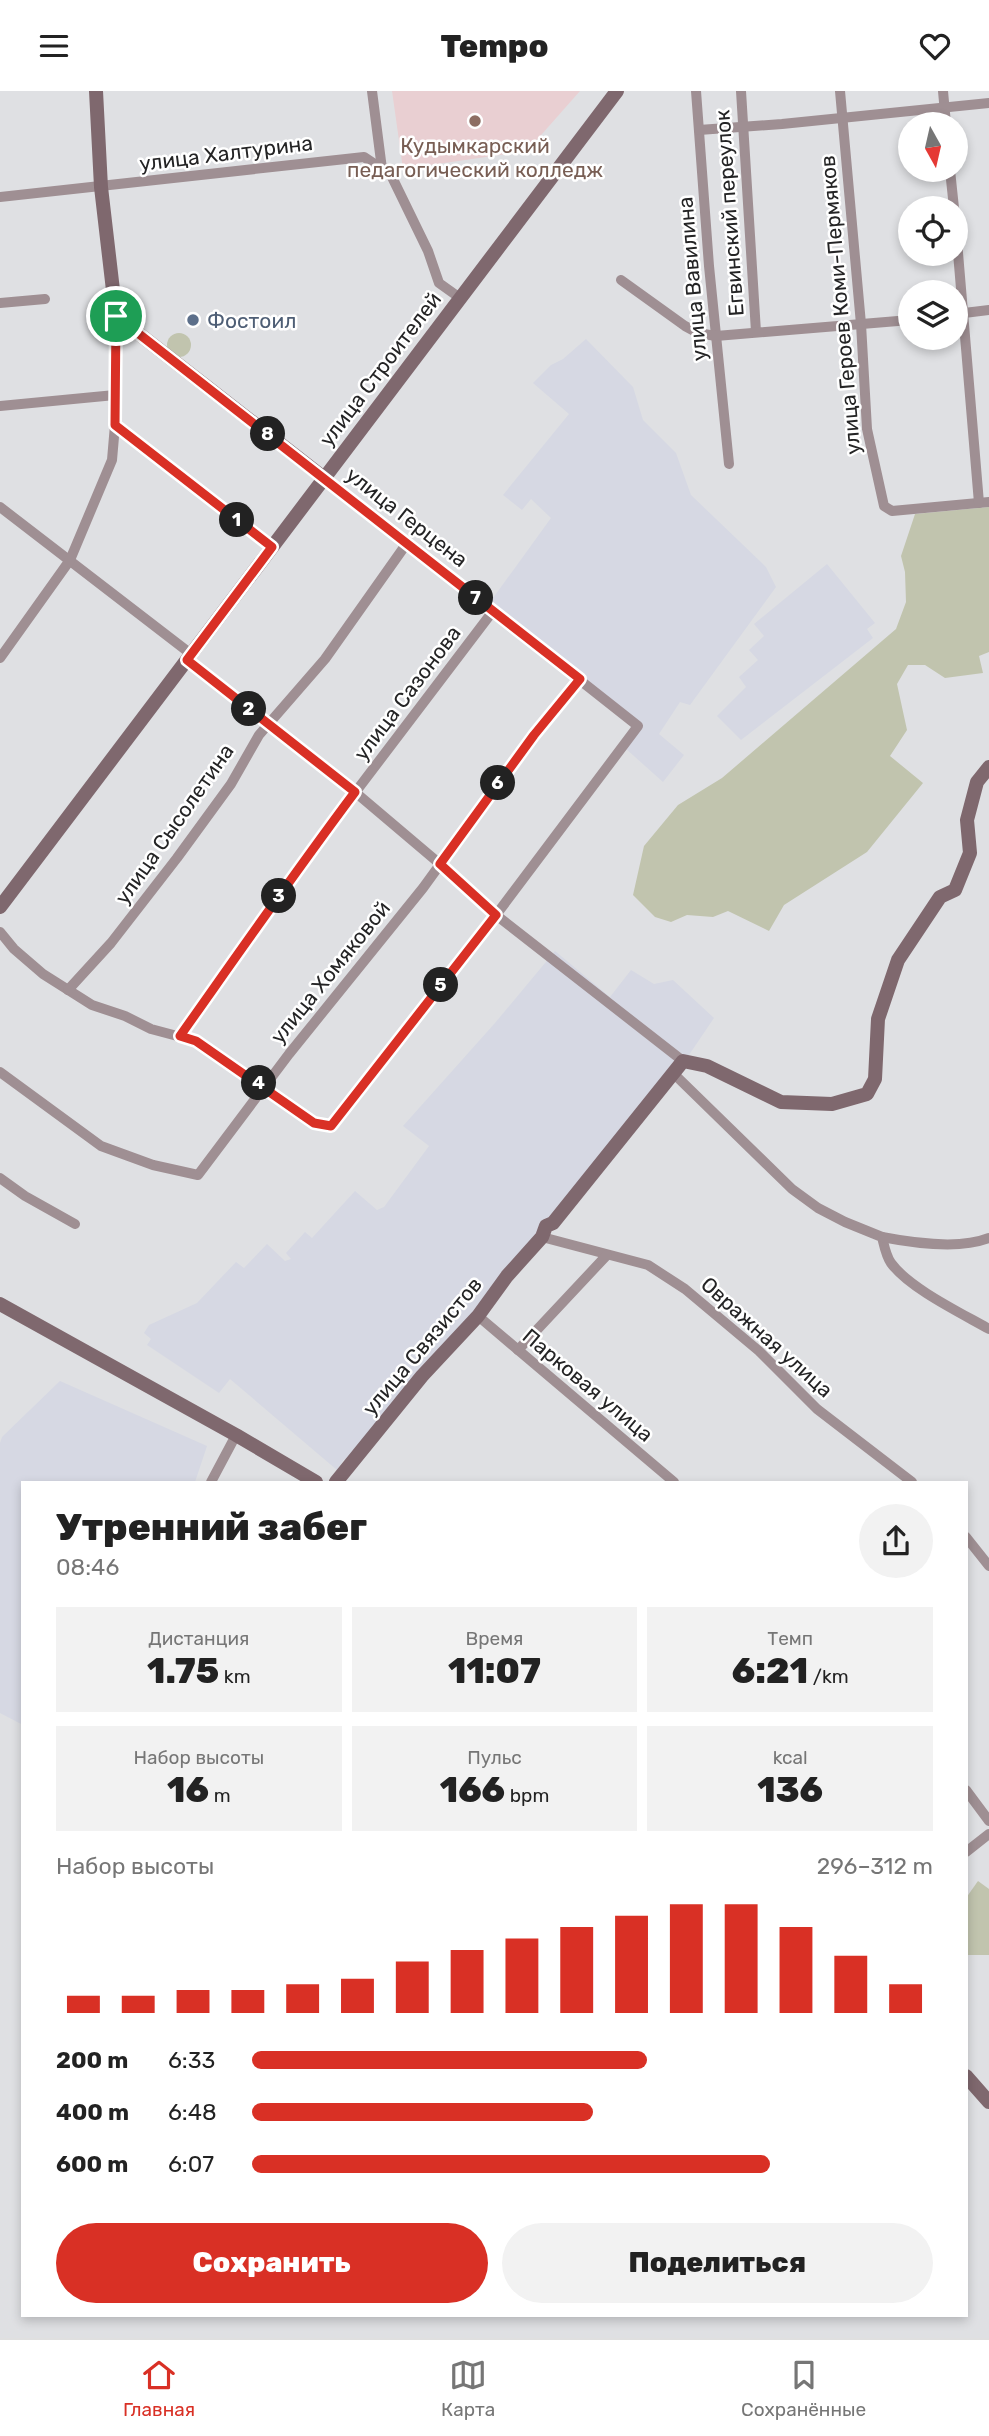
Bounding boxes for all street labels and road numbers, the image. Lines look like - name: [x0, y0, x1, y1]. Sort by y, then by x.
- street label: Егвинский переулок: [709, 109, 749, 317]
- street label: улица Халтурина: [138, 130, 314, 176]
- street label: улица Героев Коми-Пермяков: [814, 154, 866, 456]
- street label: улица Вавилина: [672, 196, 712, 362]
- street label: улица Строителей: [314, 287, 446, 451]
- street label: улица Герцена: [341, 462, 473, 572]
- street label: улица Сазонова: [348, 621, 466, 765]
- street label: улица Сысолетина: [109, 739, 239, 909]
- street label: улица Хомяковой: [265, 896, 395, 1048]
- street label: Овражная улица: [696, 1271, 838, 1403]
- street label: улица Связистов: [357, 1272, 487, 1420]
- street label: Парковая улица: [518, 1323, 658, 1447]

